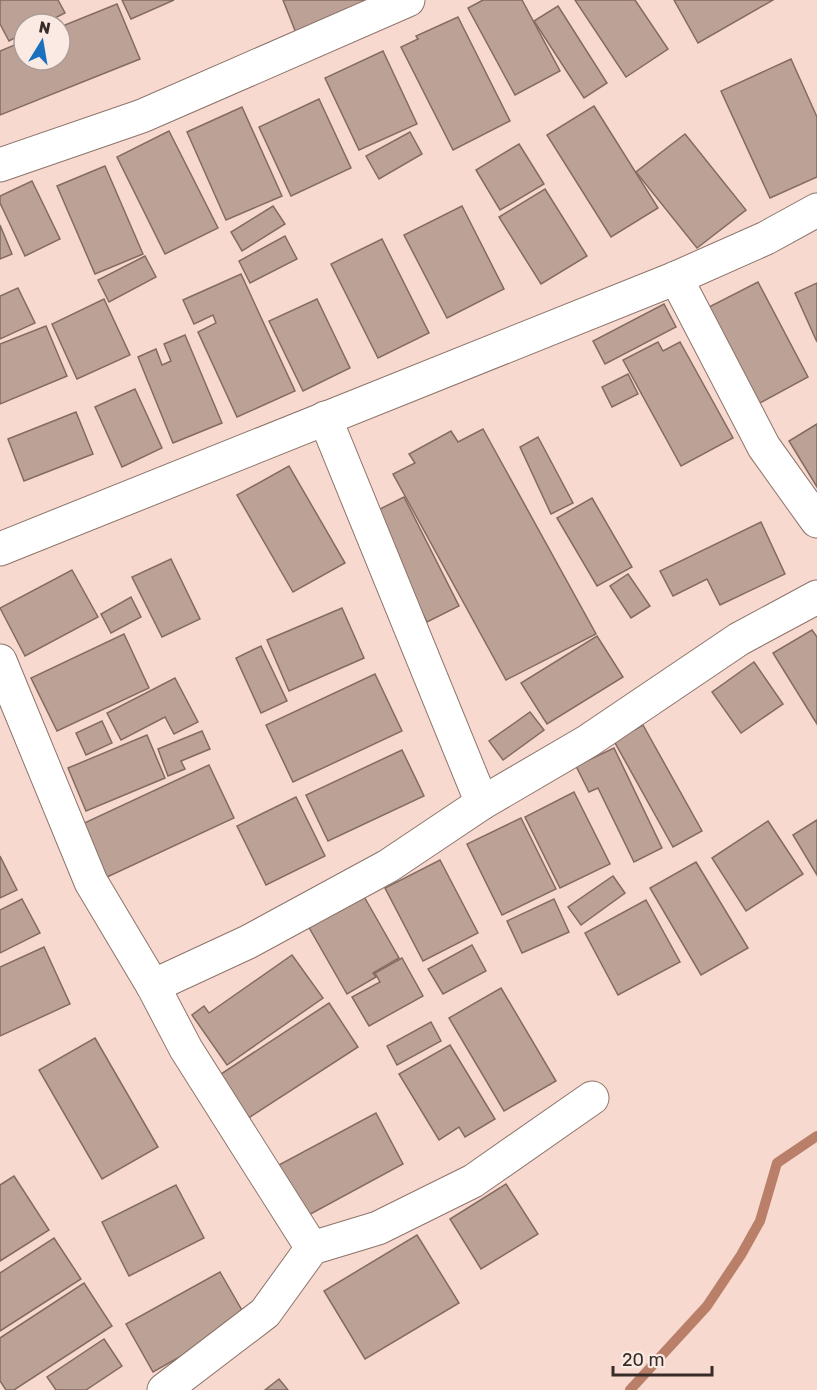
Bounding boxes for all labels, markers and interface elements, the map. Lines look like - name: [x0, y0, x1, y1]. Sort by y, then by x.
- north arrow: [12, 12, 72, 72]
- text: N: [37, 17, 52, 38]
- scale bar: [613, 1339, 712, 1377]
- text: 20 m: [622, 1349, 664, 1371]

